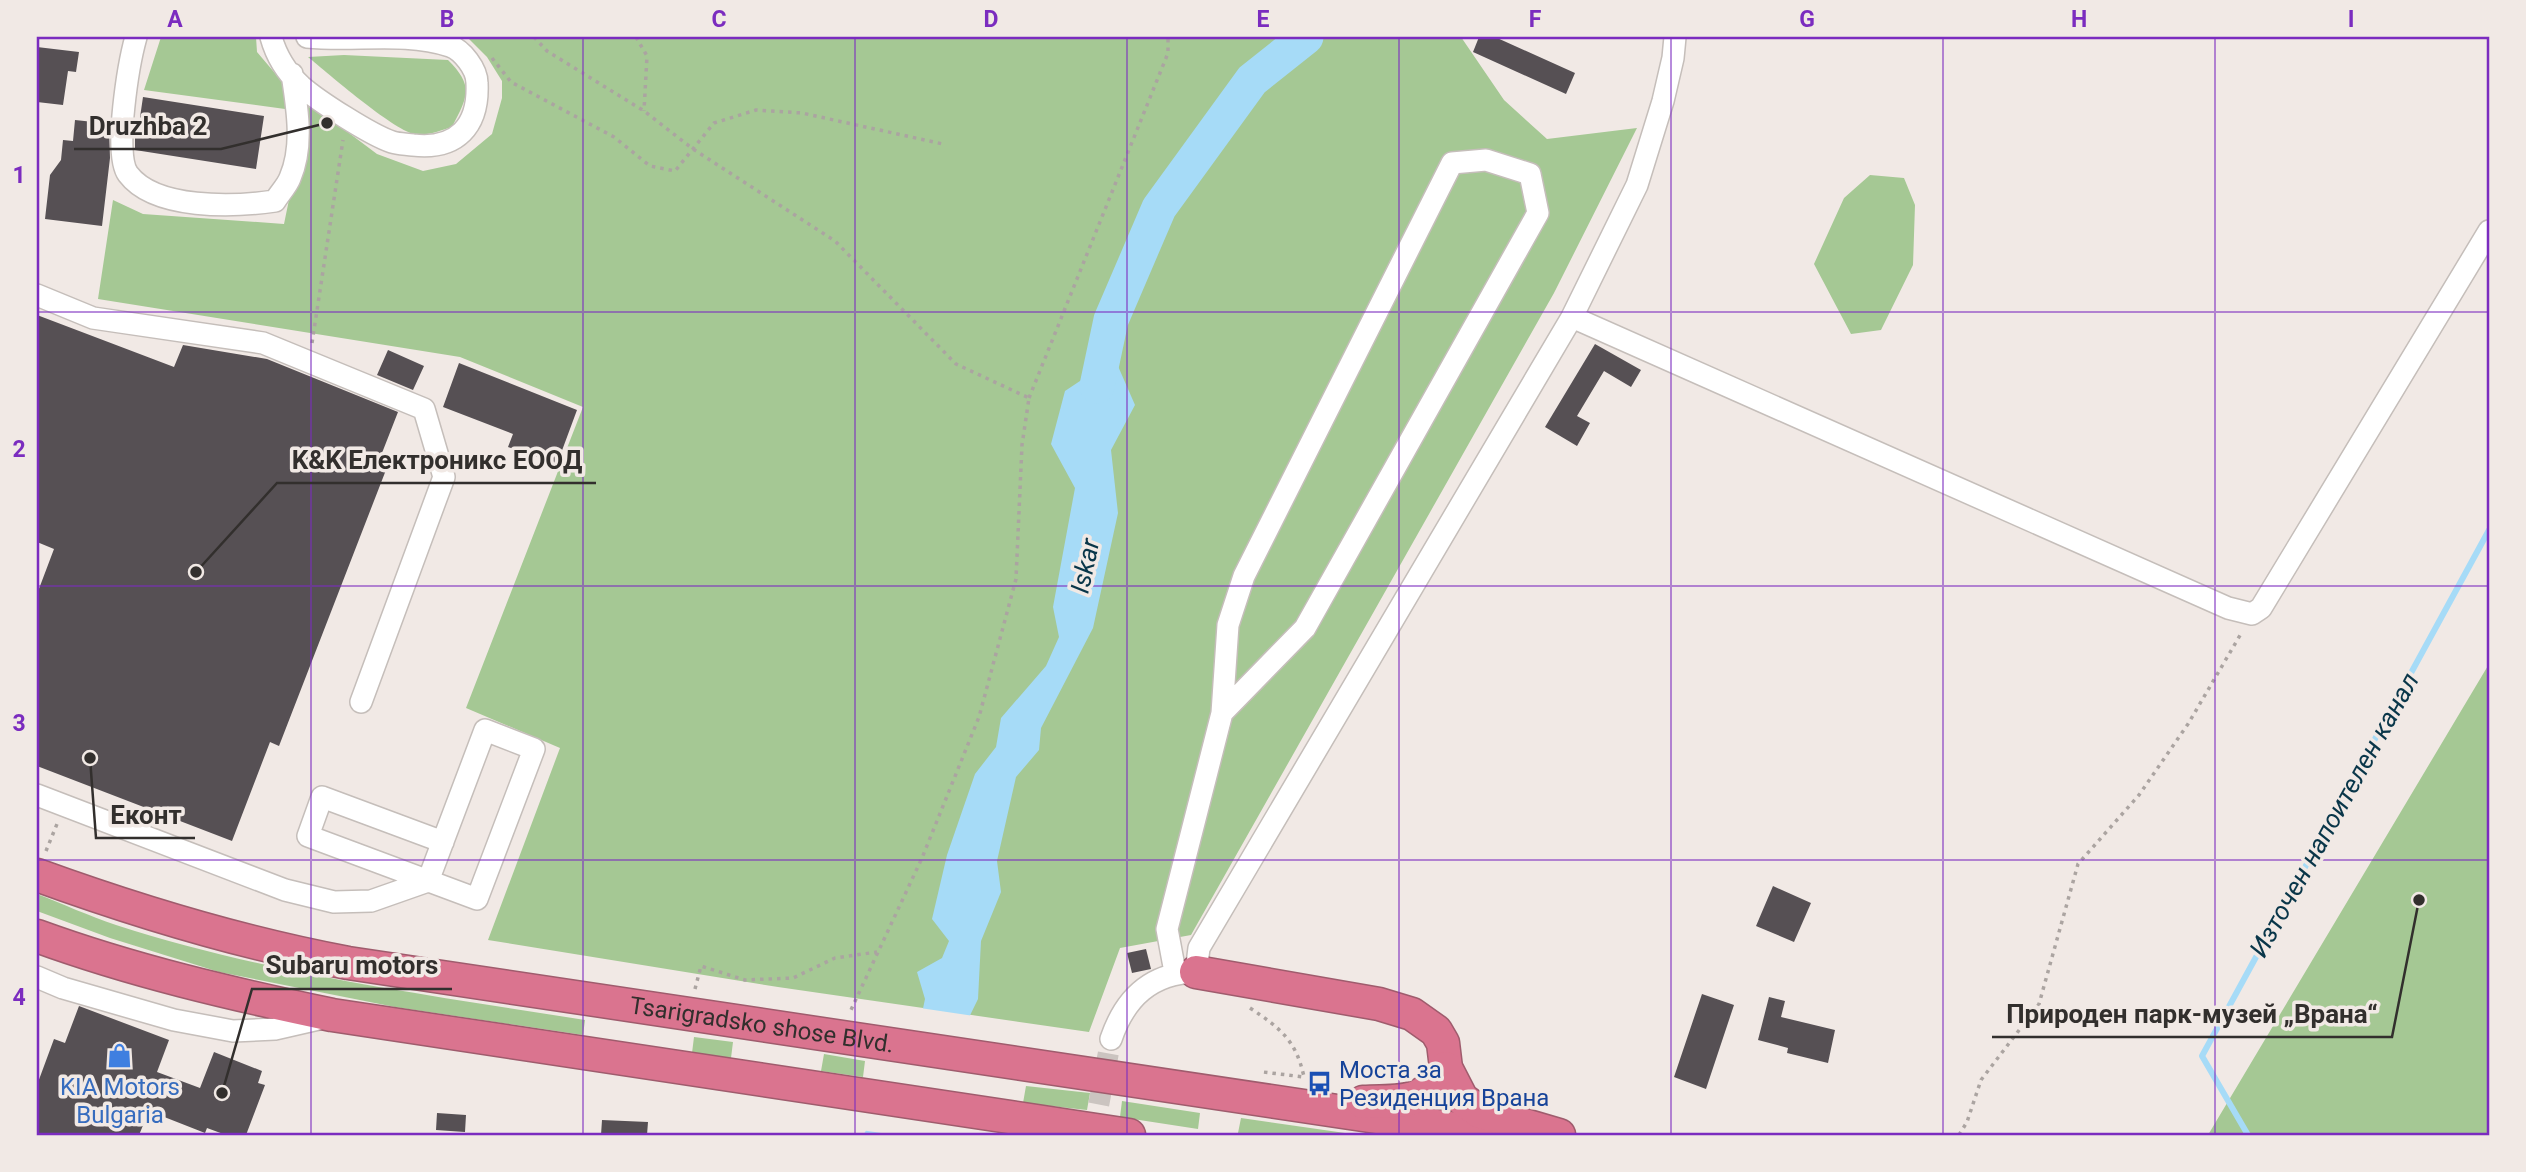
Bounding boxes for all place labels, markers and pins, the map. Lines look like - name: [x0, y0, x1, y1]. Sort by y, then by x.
- callout: Druzhba 2: [74, 102, 221, 149]
- callout: K&K Електроникс ЕООД: [277, 436, 596, 483]
- callout: Еконт: [96, 791, 195, 838]
- callout: Subaru motors: [252, 942, 452, 989]
- callout: Природен парк-музей „Врана“: [1992, 990, 2392, 1037]
- shop icon: KIA Motors Bulgaria: [106, 1042, 134, 1070]
- place label: Моста за Резиденция Врана: [1339, 1056, 1549, 1112]
- bus stop icon: Моста за Резиденция Врана: [1305, 1070, 1333, 1098]
- place label: KIA Motors Bulgaria: [60, 1073, 180, 1129]

